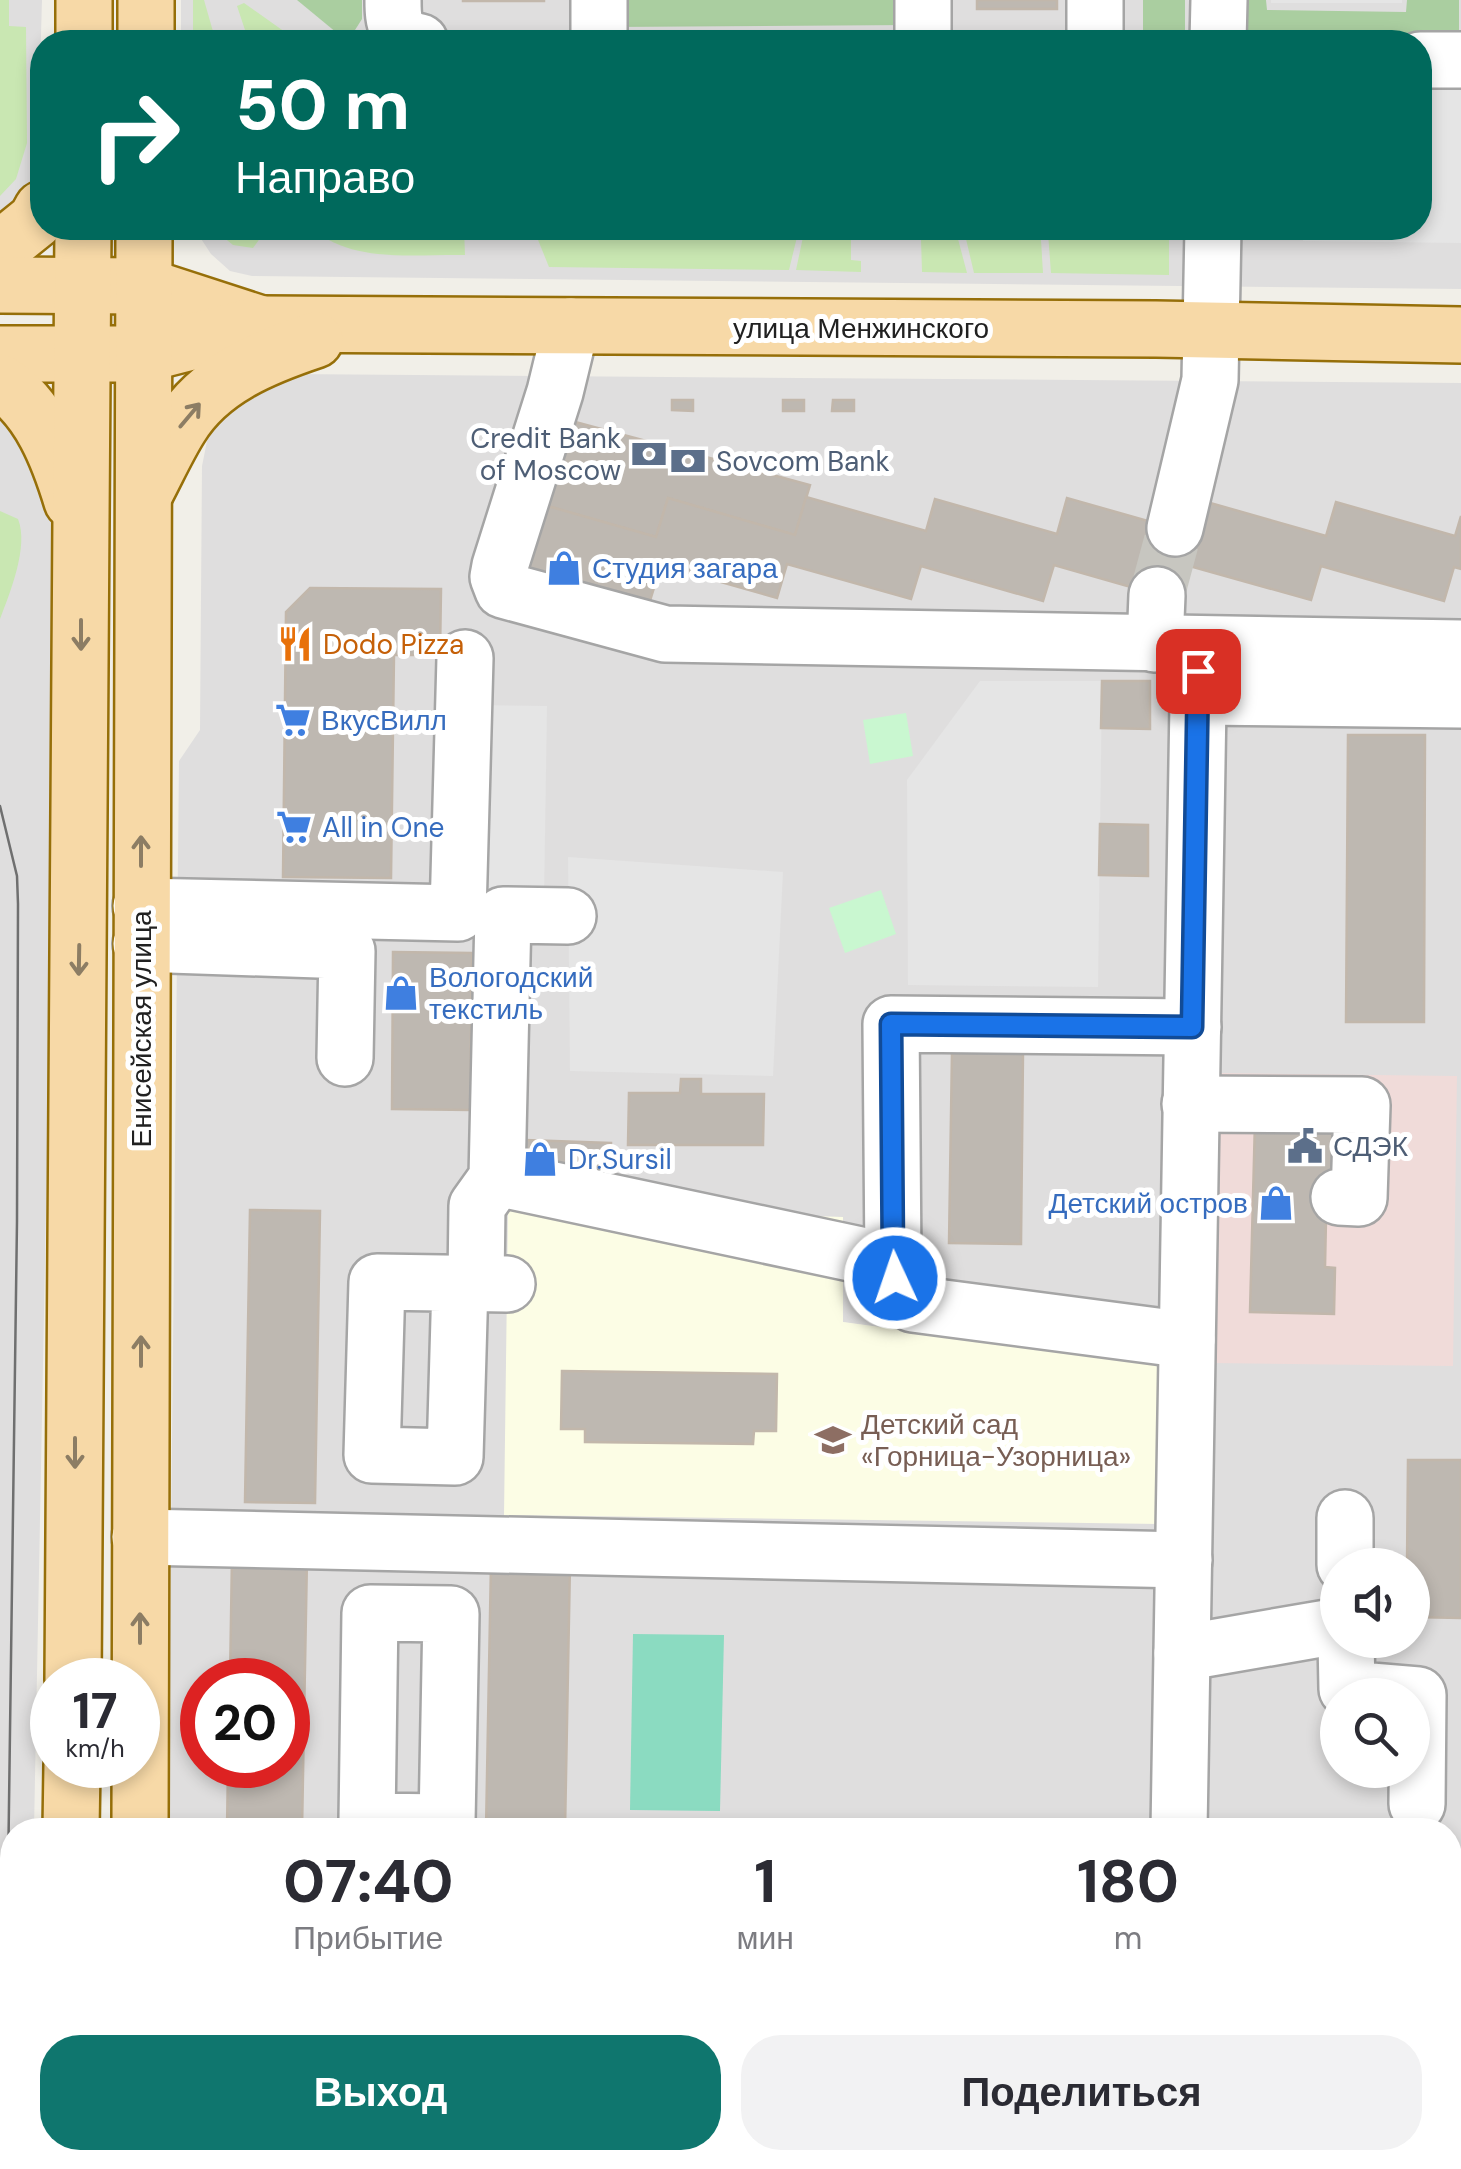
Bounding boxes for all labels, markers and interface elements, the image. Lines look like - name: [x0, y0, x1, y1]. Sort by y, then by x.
- text: 50 m: [235, 60, 410, 151]
- icon: right: [70, 70, 200, 200]
- text: Направо: [235, 148, 415, 207]
- street label: улица Менжинского: [733, 310, 989, 347]
- one-way arrow: [179, 402, 201, 428]
- place label: Credit Bank of Moscow: [470, 420, 621, 489]
- bank icon: Credit Bank of Moscow: [630, 435, 668, 473]
- bank icon: Sovcom Bank: [669, 442, 707, 480]
- place label: Sovcom Bank: [716, 443, 890, 480]
- shop icon: Студия загара: [545, 549, 583, 587]
- place label: Студия загара: [592, 550, 778, 587]
- one-way arrow: [72, 618, 91, 650]
- restaurant icon: Dodo Pizza: [276, 625, 314, 663]
- place label: Dodo Pizza: [323, 626, 464, 663]
- pin: [1156, 629, 1241, 714]
- icon: arrive: [1171, 644, 1226, 699]
- supermarket icon: ВкусВилл: [274, 701, 312, 739]
- place label: ВкусВилл: [321, 702, 447, 739]
- supermarket icon: All in One: [275, 808, 313, 846]
- place label: All in One: [322, 809, 444, 846]
- one-way arrow: [132, 836, 150, 868]
- street label: Енисейская улица: [123, 910, 160, 1148]
- one-way arrow: [70, 942, 88, 975]
- place label: Вологодский текстиль: [429, 959, 593, 1028]
- shop icon: Вологодский текстиль: [382, 974, 420, 1012]
- public building icon: СДЭК: [1286, 1127, 1324, 1165]
- place label: СДЭК: [1333, 1128, 1409, 1165]
- shop icon: Dr.Sursil: [521, 1140, 559, 1178]
- place label: Dr.Sursil: [568, 1141, 672, 1178]
- shop icon: Детский остров: [1257, 1184, 1295, 1222]
- place label: Детский остров: [1048, 1185, 1248, 1222]
- position arrow: [843, 1226, 947, 1330]
- one-way arrow: [132, 1336, 150, 1368]
- place label: Детский сад «Горница-Узорница»: [861, 1406, 1131, 1475]
- school or university icon: Детский сад «Горница-Узорница»: [814, 1421, 852, 1459]
- one-way arrow: [65, 1436, 84, 1468]
- map controls: [1320, 1548, 1430, 1788]
- button: sound: [1320, 1548, 1430, 1658]
- one-way arrow: [130, 1612, 150, 1644]
- speed limit sign: 20: [180, 1658, 310, 1788]
- text: 17: [72, 1678, 118, 1744]
- button: search: [1320, 1678, 1430, 1788]
- text: km/h: [65, 1732, 125, 1765]
- text: 07:40: [283, 1842, 454, 1921]
- text: 1: [754, 1842, 776, 1921]
- text: 180: [1077, 1842, 1179, 1921]
- text: Прибытие: [293, 1917, 443, 1959]
- text: мин: [736, 1917, 794, 1959]
- text: m: [1114, 1917, 1142, 1959]
- button: Выход: [40, 2035, 721, 2150]
- button: Поделиться: [741, 2035, 1422, 2150]

